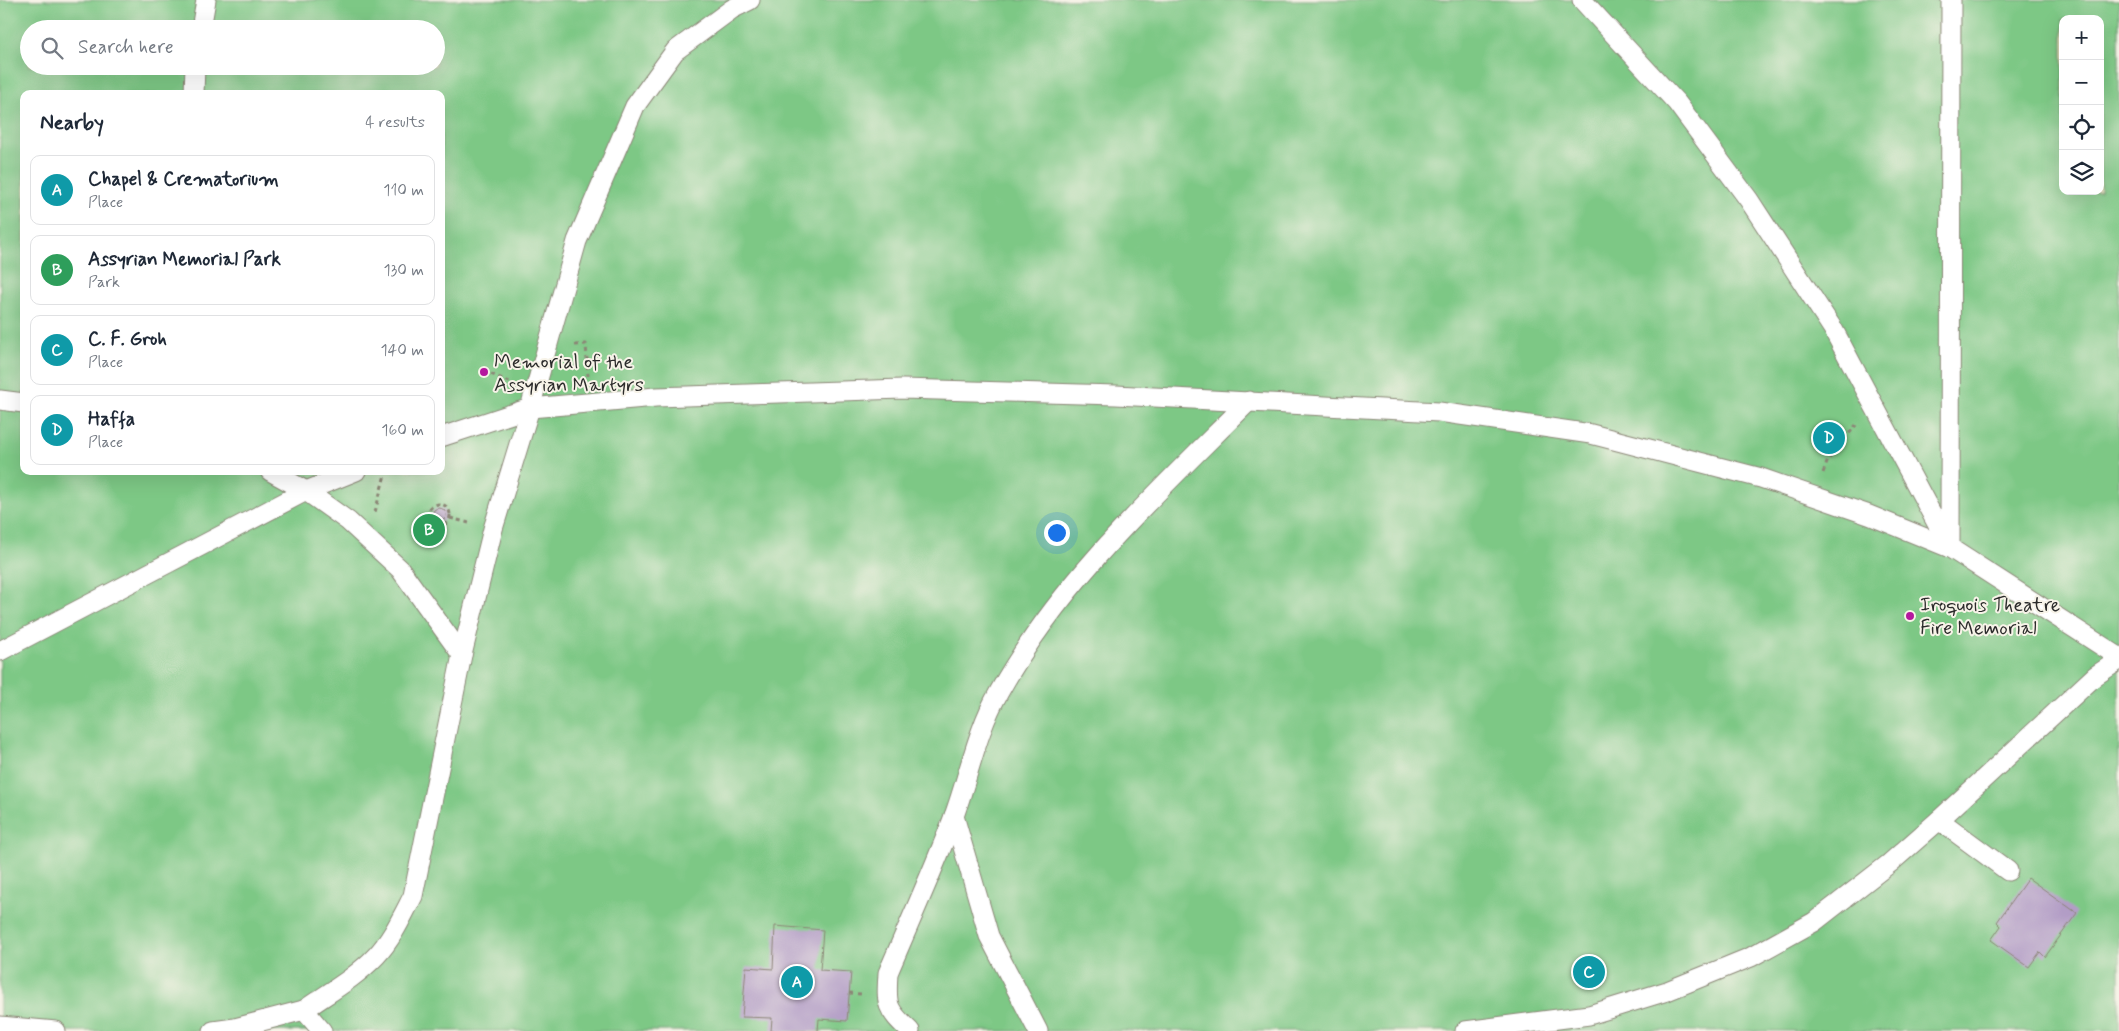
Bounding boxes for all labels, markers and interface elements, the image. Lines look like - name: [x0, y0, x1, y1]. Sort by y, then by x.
- map controls: [2059, 15, 2104, 195]
- button: +: [2059, 15, 2104, 60]
- search box: [20, 20, 445, 75]
- icon: search: [38, 34, 66, 62]
- text: Search here: [78, 35, 174, 60]
- button: −: [2059, 60, 2104, 105]
- button: locate: [2059, 105, 2104, 150]
- text: Nearby: [40, 109, 104, 137]
- text: 4 results: [365, 112, 425, 133]
- button: layers: [2059, 150, 2104, 195]
- text: Chapel & Crematorium: [88, 167, 279, 192]
- text: A: [52, 180, 62, 201]
- text: 110 m: [383, 180, 424, 201]
- text: Place: [88, 192, 123, 213]
- text: Assyrian Memorial Park: [88, 247, 281, 272]
- text: B: [52, 260, 62, 281]
- text: 130 m: [383, 260, 424, 281]
- text: Park: [88, 272, 120, 293]
- text: C. F. Groh: [88, 327, 167, 352]
- text: C: [51, 340, 63, 361]
- text: 140 m: [380, 340, 424, 361]
- place label: Memorial of the Assyrian Martyrs: [494, 349, 644, 399]
- text: Place: [88, 352, 123, 373]
- marker: Memorial of the Assyrian Martyrs: [478, 366, 490, 378]
- text: Haffa: [88, 407, 135, 432]
- pin: D: [1813, 419, 1845, 457]
- text: D: [51, 420, 63, 441]
- text: 160 m: [381, 420, 424, 441]
- text: Place: [88, 432, 123, 453]
- pin: B: [413, 511, 445, 549]
- your location: [1044, 520, 1070, 546]
- place label: Iroquois Theatre Fire Memorial: [1920, 592, 2060, 642]
- marker: Iroquois Theatre Fire Memorial: [1904, 610, 1916, 622]
- pin: C: [1573, 953, 1605, 991]
- pin: A: [781, 963, 813, 1001]

